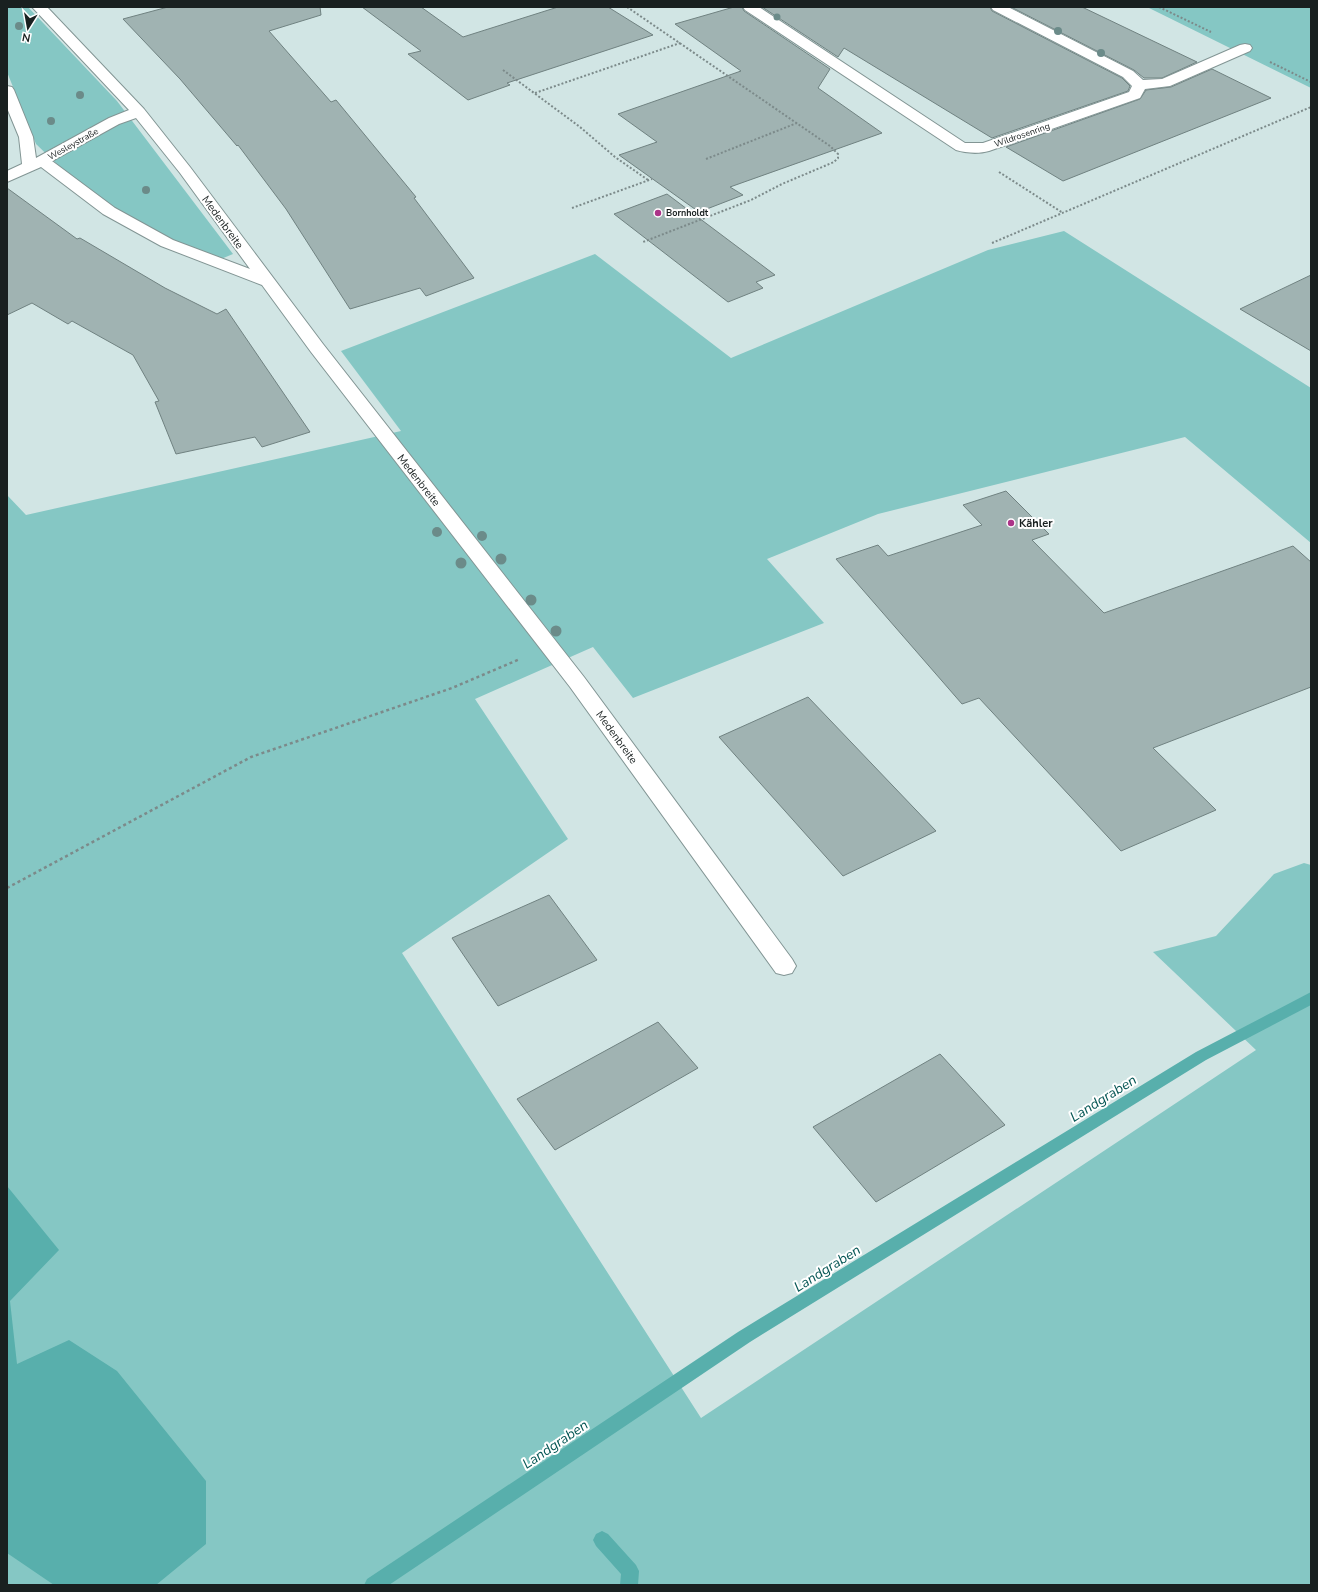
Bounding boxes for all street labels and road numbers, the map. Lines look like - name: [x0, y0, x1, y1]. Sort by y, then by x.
- street label: Wildrosenring: [993, 120, 1051, 150]
- street label: Wesleystraße: [46, 125, 101, 163]
- street label: Medenbreite: [198, 193, 247, 252]
- street label: Medenbreite: [394, 451, 444, 510]
- street label: Medenbreite: [592, 708, 641, 767]

